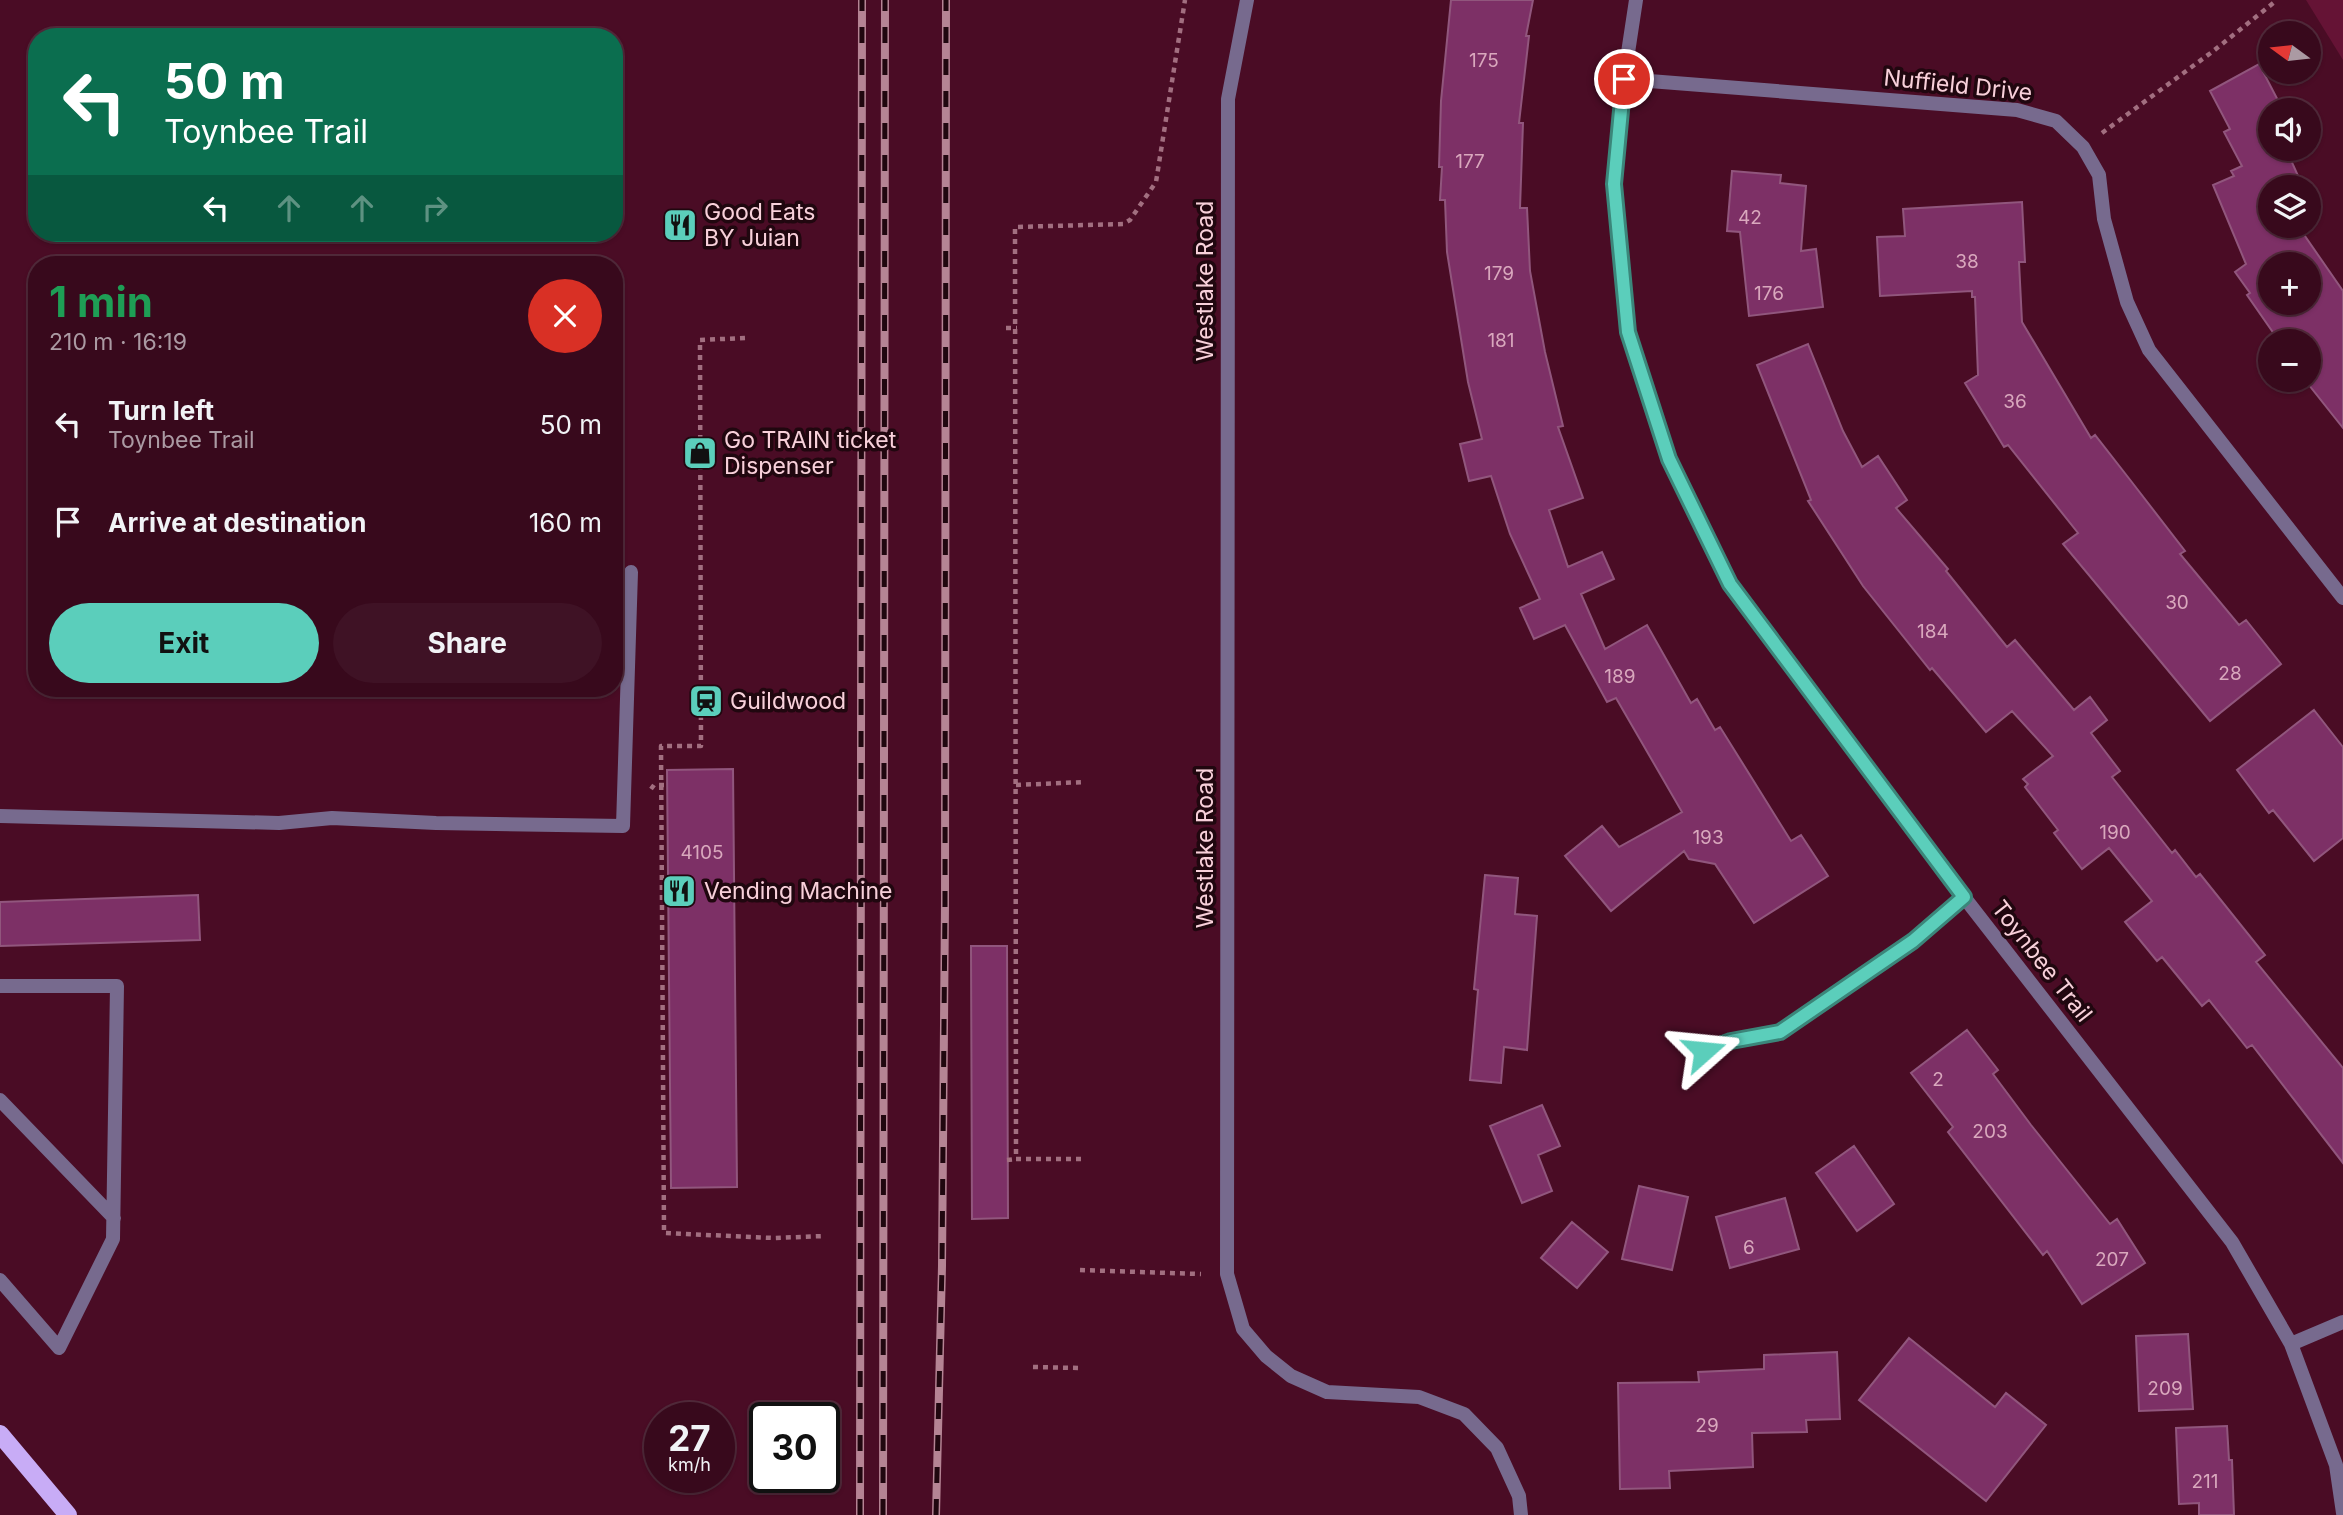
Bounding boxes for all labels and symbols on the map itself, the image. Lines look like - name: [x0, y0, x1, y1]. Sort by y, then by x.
- north arrow: [2258, 21, 2320, 84]
- house number: 175: [1469, 49, 1499, 72]
- pin: [1594, 49, 1654, 109]
- street label: Nuffield Drive: [1882, 63, 2034, 107]
- house number: 177: [1455, 150, 1485, 173]
- place label: Good Eats BY Juian: [704, 198, 815, 252]
- street label: Westlake Road: [1191, 201, 1219, 361]
- restaurant icon: Good Eats BY Juian: [661, 206, 699, 244]
- house number: 42: [1738, 206, 1762, 229]
- house number: 38: [1955, 250, 1979, 273]
- house number: 179: [1484, 262, 1514, 285]
- house number: 176: [1754, 282, 1784, 305]
- house number: 181: [1487, 329, 1515, 352]
- house number: 36: [2003, 390, 2027, 413]
- place label: Go TRAIN ticket Dispenser: [724, 426, 897, 480]
- shop icon: Go TRAIN ticket Dispenser: [681, 434, 719, 472]
- house number: 30: [2165, 591, 2189, 614]
- house number: 184: [1917, 620, 1949, 643]
- house number: 28: [2218, 662, 2242, 685]
- house number: 189: [1604, 665, 1636, 688]
- station icon: Guildwood: [687, 682, 725, 720]
- place label: Guildwood: [730, 687, 846, 715]
- street label: Westlake Road: [1191, 768, 1219, 928]
- house number: 190: [2099, 821, 2131, 844]
- house number: 193: [1692, 826, 1724, 849]
- house number: 4105: [680, 841, 724, 864]
- restaurant icon: Vending Machine: [660, 872, 698, 910]
- place label: Vending Machine: [704, 877, 893, 905]
- street label: Toynbee Trail: [1986, 895, 2098, 1027]
- position arrow: [1667, 1014, 1741, 1088]
- house number: 2: [1932, 1068, 1944, 1091]
- house number: 203: [1972, 1120, 2008, 1143]
- house number: 6: [1743, 1236, 1755, 1259]
- house number: 207: [2095, 1248, 2129, 1271]
- house number: 209: [2147, 1377, 2183, 1400]
- speed limit sign: 30: [749, 1402, 840, 1493]
- house number: 29: [1695, 1414, 1719, 1437]
- house number: 211: [2191, 1470, 2219, 1493]

